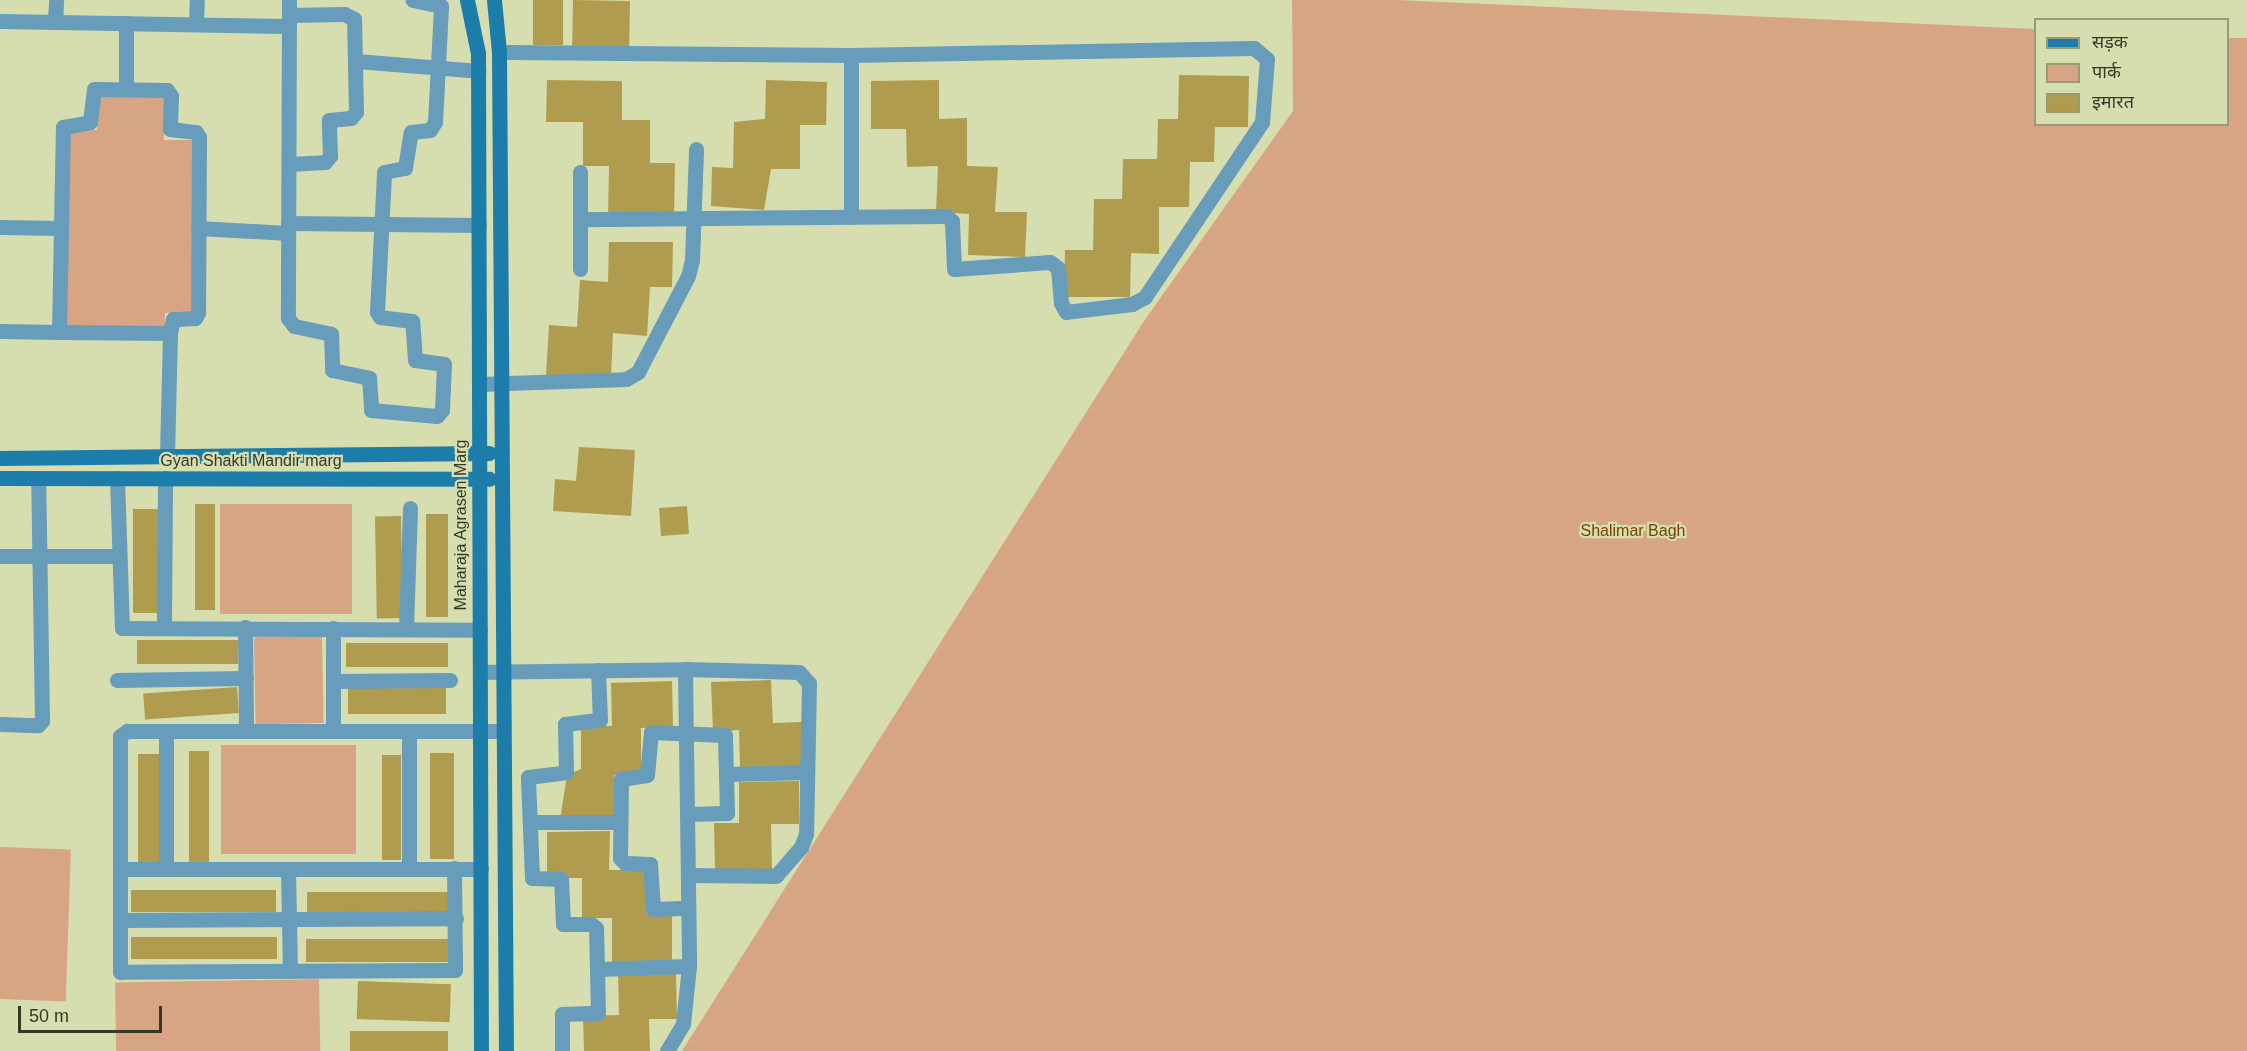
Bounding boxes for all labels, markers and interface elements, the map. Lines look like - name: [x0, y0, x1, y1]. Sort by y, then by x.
- legend: [2034, 18, 2229, 126]
- text: सड़क: [2092, 32, 2128, 52]
- text: पार्क: [2092, 62, 2121, 82]
- text: इमारत: [2092, 92, 2134, 112]
- street label: Maharaja Agrasen Marg: [451, 439, 471, 611]
- street label: Gyan Shakti Mandir marg: [160, 451, 342, 471]
- park label: Shalimar Bagh: [1581, 521, 1685, 541]
- scale bar: [21, 994, 165, 1032]
- text: 50 m: [29, 1006, 69, 1026]

